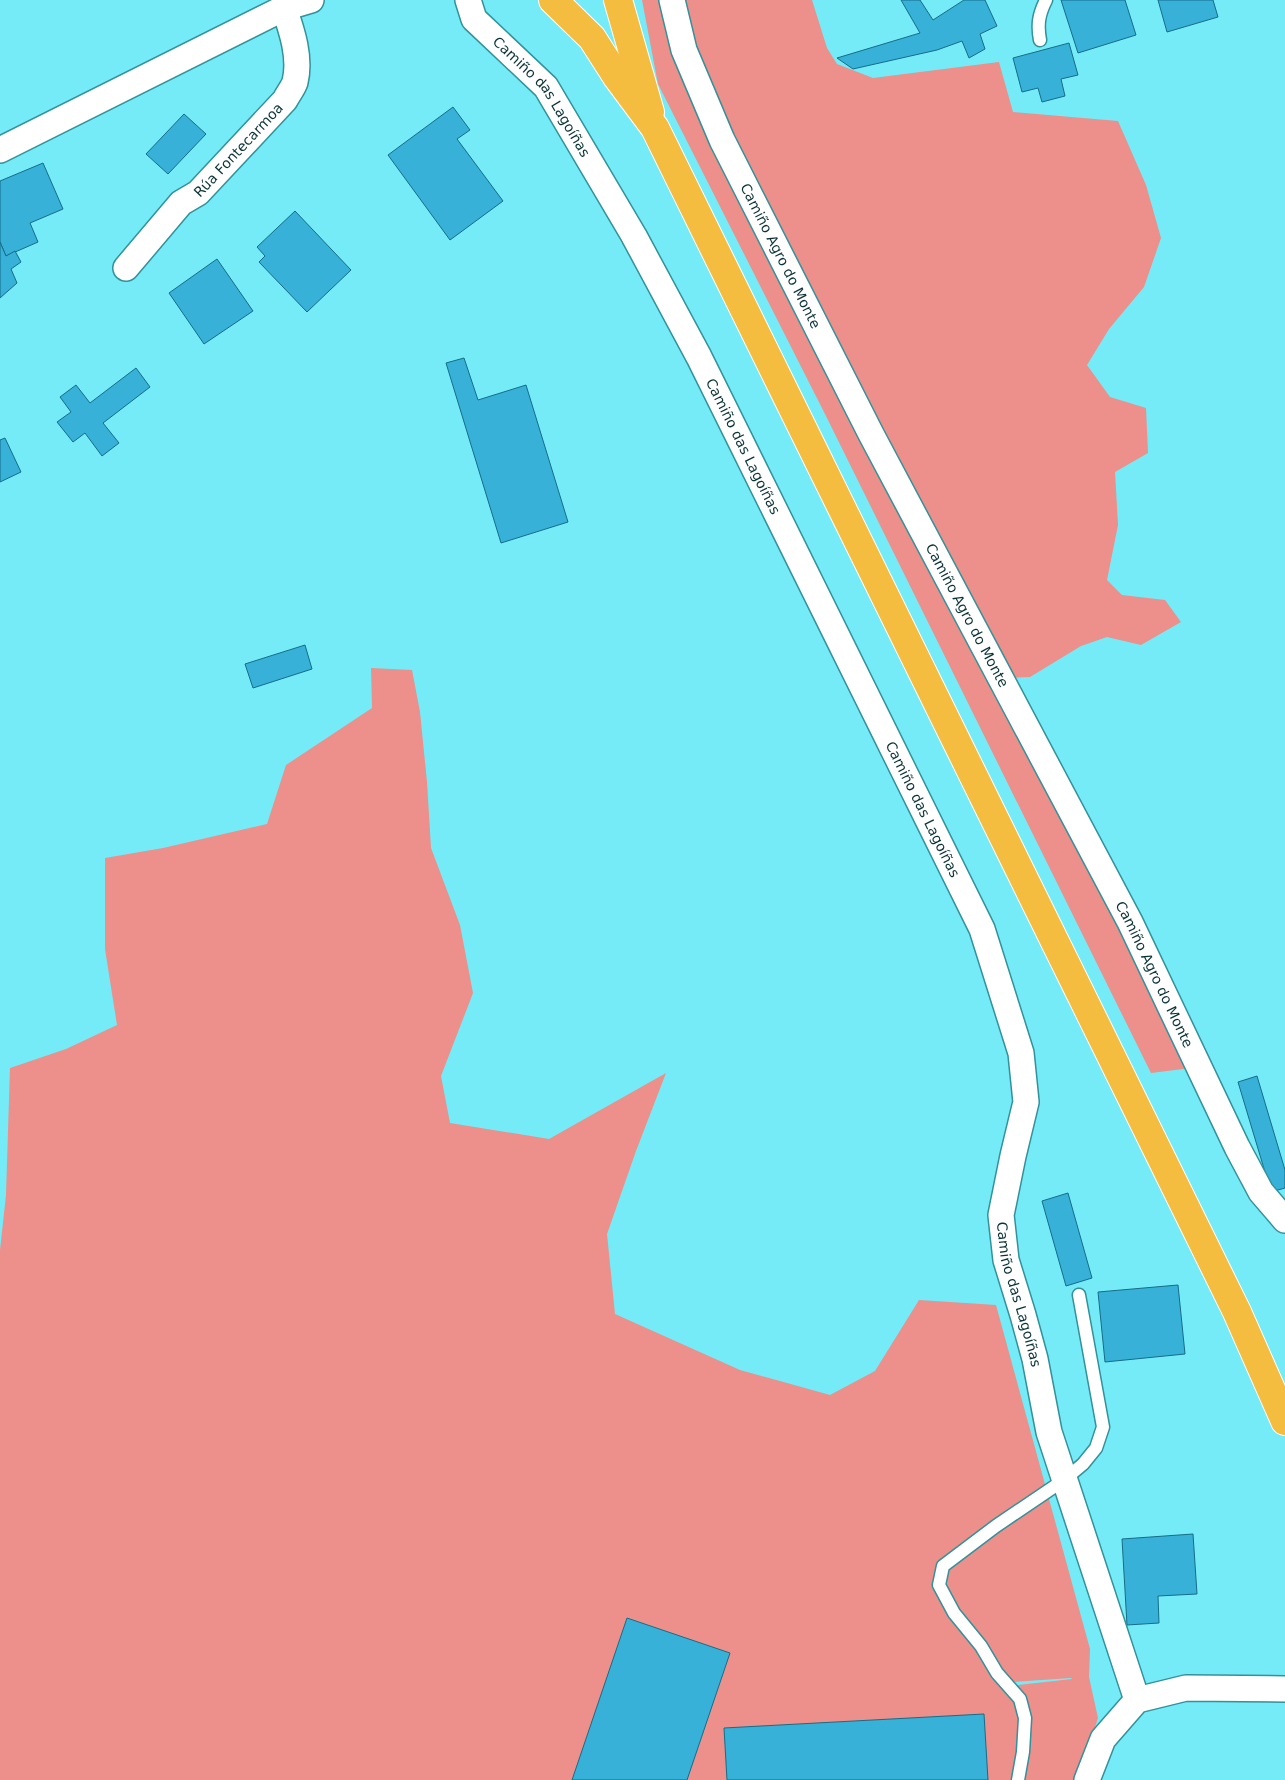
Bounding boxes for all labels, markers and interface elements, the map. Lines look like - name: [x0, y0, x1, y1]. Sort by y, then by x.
- street label: Camiño das Lagoíñas: [490, 33, 593, 160]
- street label: Rúa Fontecarmoa: [191, 100, 286, 200]
- street label: Camiño Agro do Monte: [737, 181, 824, 331]
- street label: Camiño das Lagoíñas: [703, 376, 784, 517]
- street label: Camiño Agro do Monte: [923, 541, 1012, 690]
- street label: Camiño das Lagoíñas: [882, 739, 963, 880]
- street label: Camiño Agro do Monte: [1112, 898, 1196, 1050]
- street label: Camiño das Lagoíñas: [994, 1221, 1044, 1368]

